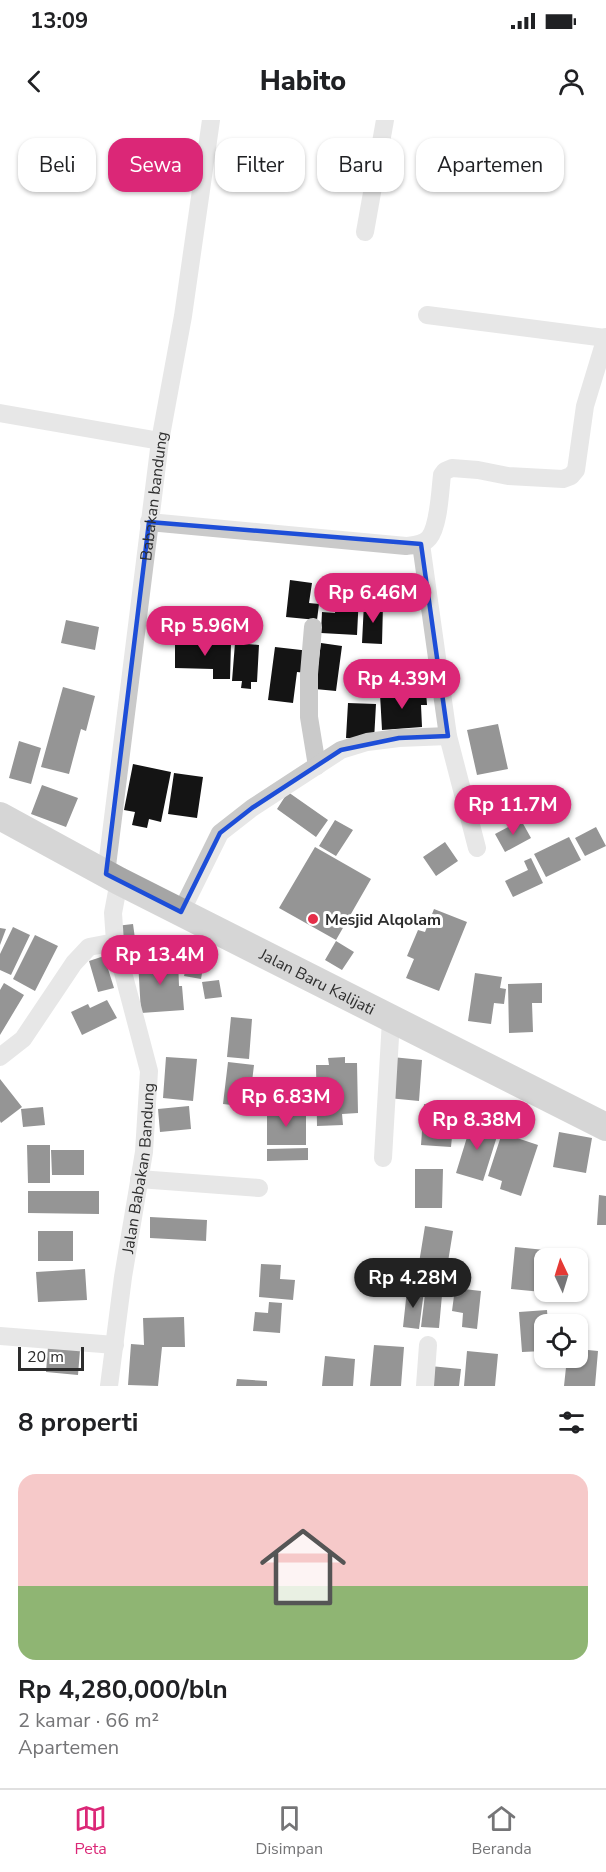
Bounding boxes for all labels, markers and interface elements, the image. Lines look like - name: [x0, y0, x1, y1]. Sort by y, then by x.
- text: 13:09: [30, 6, 88, 36]
- text: Habito: [260, 63, 346, 100]
- icon: back: [18, 65, 51, 98]
- icon: person: [555, 65, 588, 98]
- chip: Beli: [18, 138, 96, 192]
- chip: Sewa: [108, 138, 203, 192]
- chip: Filter: [215, 138, 305, 192]
- chip: Baru: [317, 138, 404, 192]
- chip: Apartemen: [416, 138, 564, 192]
- street label: Babakan bandung: [135, 429, 174, 562]
- pin: Rp 6.46M: [311, 573, 435, 624]
- text: Rp 6.46M: [328, 579, 418, 606]
- pin: Rp 5.96M: [143, 606, 267, 657]
- text: Rp 5.96M: [160, 612, 250, 639]
- pin: Rp 4.39M: [340, 659, 464, 710]
- text: Rp 4.39M: [357, 665, 447, 692]
- pin: Rp 11.7M: [451, 785, 575, 836]
- text: Rp 11.7M: [468, 791, 558, 818]
- place label: Mesjid Alqolam: [325, 909, 441, 931]
- marker: Mesjid Alqolam: [306, 912, 320, 926]
- pin: Rp 13.4M: [98, 935, 222, 986]
- text: Rp 13.4M: [115, 941, 205, 968]
- street label: Jalan Baru Kalijati: [255, 943, 379, 1021]
- pin: Rp 6.83M: [224, 1077, 348, 1128]
- street label: Jalan Babakan Bandung: [117, 1082, 160, 1256]
- text: Rp 6.83M: [241, 1083, 331, 1110]
- pin: Rp 8.38M: [415, 1100, 539, 1151]
- text: Rp 8.38M: [432, 1106, 522, 1133]
- north arrow: [534, 1248, 588, 1302]
- map controls: [534, 1248, 588, 1368]
- pin: Rp 4.28M: [351, 1258, 475, 1309]
- text: Rp 4.28M: [368, 1264, 458, 1291]
- button: locate: [534, 1314, 588, 1368]
- scale bar: [18, 1344, 84, 1372]
- text: 20 m: [27, 1346, 64, 1368]
- text: 8 properti: [18, 1405, 138, 1440]
- icon: filters: [555, 1406, 588, 1439]
- icon: home: [249, 1513, 357, 1621]
- text: Rp 4,280,000/bln: [18, 1672, 228, 1707]
- text: 2 kamar · 66 m²: [18, 1707, 159, 1734]
- text: Apartemen: [18, 1734, 119, 1761]
- tab: Peta: [74, 1802, 107, 1860]
- tab: Disimpan: [256, 1802, 323, 1860]
- tab: Beranda: [471, 1802, 532, 1860]

